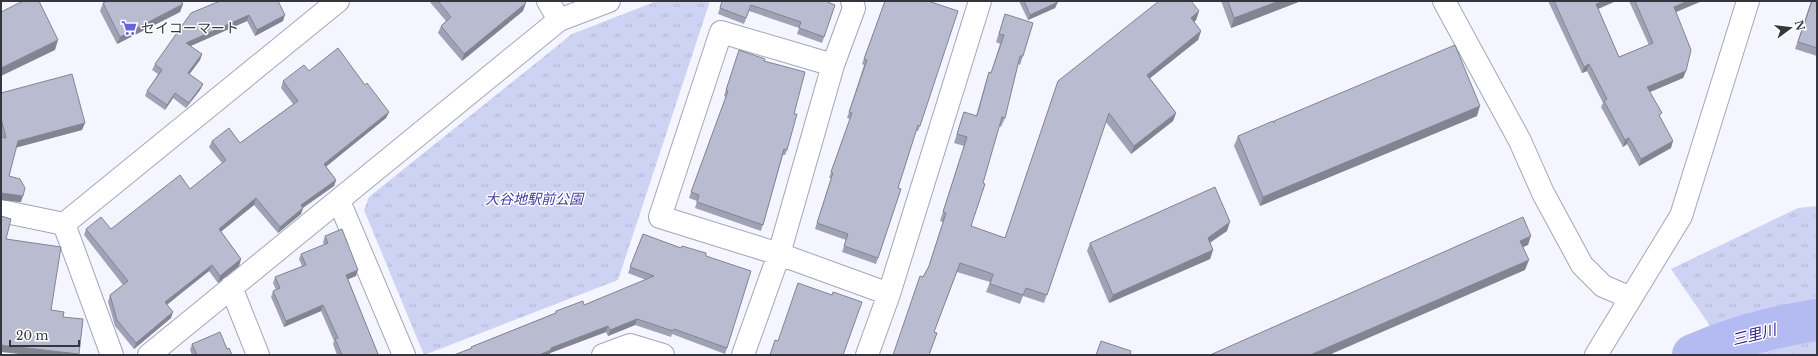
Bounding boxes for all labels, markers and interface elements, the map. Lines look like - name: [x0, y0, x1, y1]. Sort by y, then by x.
- north arrow: [1770, 8, 1810, 48]
- supermarket icon: セイコーマート: [120, 19, 138, 37]
- place label: セイコーマート: [141, 19, 239, 37]
- text: N: [1792, 19, 1808, 33]
- park label: 大谷地駅前公園: [485, 190, 585, 208]
- water label: 三里川: [1730, 319, 1780, 349]
- scale bar: [10, 322, 79, 348]
- text: 20 m: [16, 328, 48, 343]

